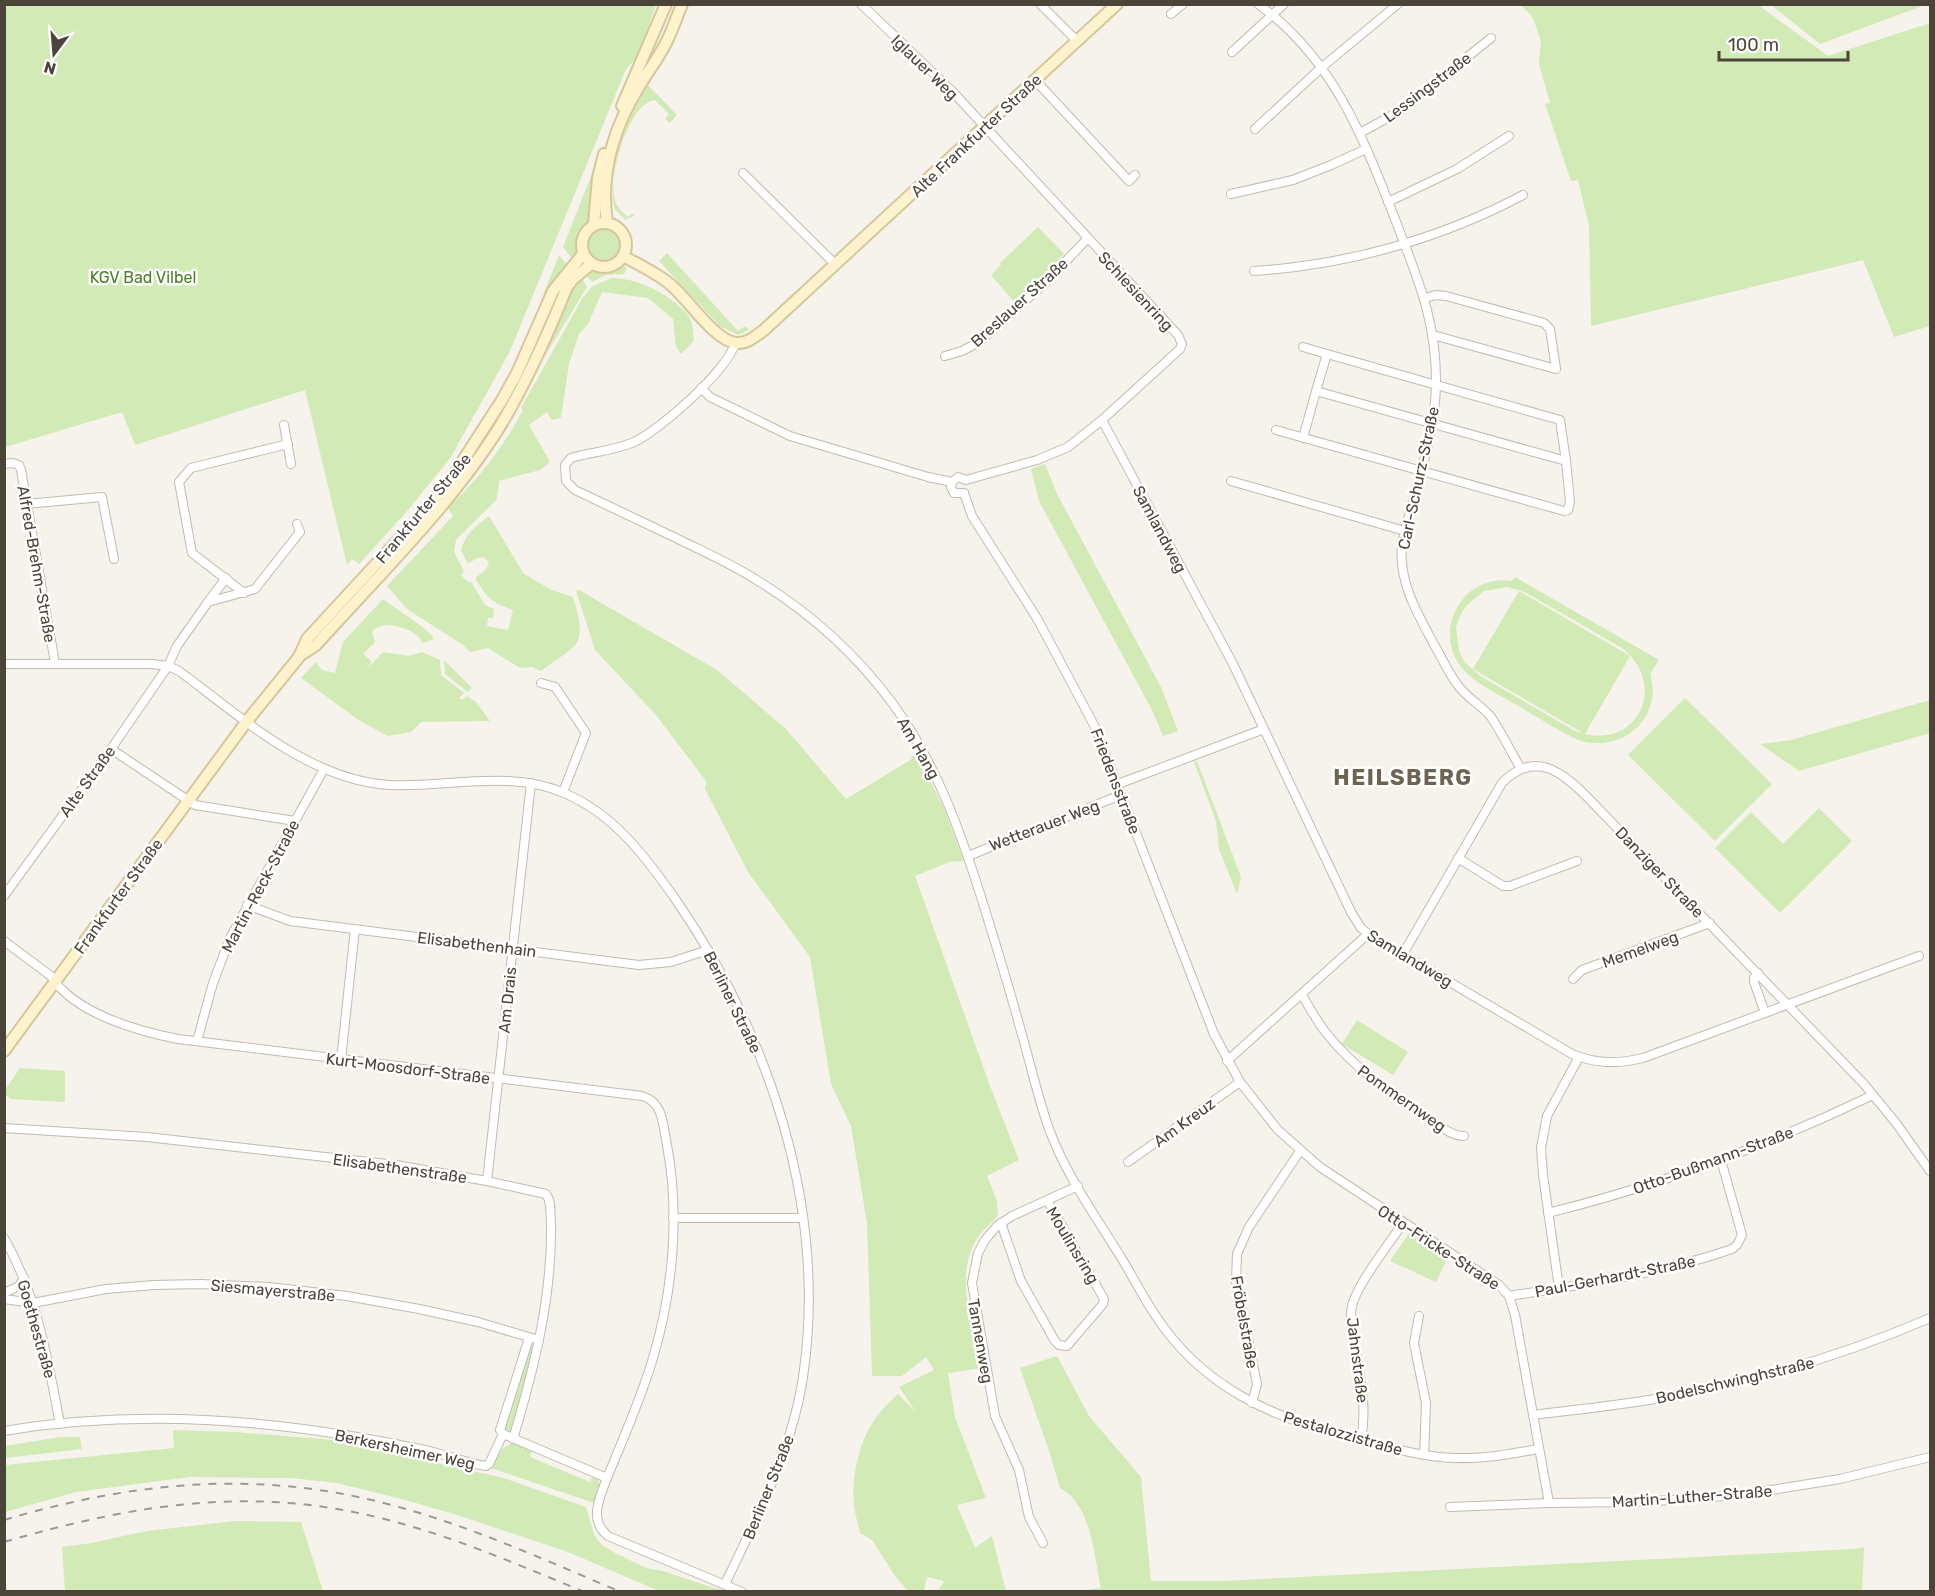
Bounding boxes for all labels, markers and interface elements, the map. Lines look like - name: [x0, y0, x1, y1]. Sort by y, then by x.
- north arrow: [24, 24, 84, 84]
- scale bar: [1719, 24, 1848, 62]
- street label: Iglauer Weg: [887, 31, 962, 104]
- text: 100 m: [1728, 34, 1779, 56]
- street label: Lessingstraße: [1380, 48, 1475, 127]
- text: N: [42, 57, 58, 79]
- street label: Alte Frankfurter Straße: [907, 70, 1046, 201]
- street label: Schlesienring: [1094, 248, 1177, 335]
- street label: Breslauer Straße: [967, 254, 1072, 351]
- park label: KGV Bad Vilbel: [90, 268, 196, 287]
- street label: Carl-Schurz-Straße: [1394, 405, 1443, 551]
- street label: Frankfurter Straße: [372, 449, 475, 567]
- street label: Samlandweg: [1129, 482, 1190, 576]
- street label: Alfred-Brehm-Straße: [13, 484, 60, 644]
- street label: Am Hang: [893, 714, 944, 783]
- street label: Friedensstraße: [1087, 726, 1144, 837]
- street label: Alte Straße: [55, 742, 120, 821]
- district label: HEILSBERG: [1333, 764, 1473, 791]
- street label: Wetterauer Weg: [986, 796, 1102, 855]
- street label: Martin-Reck-Straße: [217, 817, 304, 956]
- street label: Danziger Straße: [1611, 823, 1708, 922]
- street label: Frankfurter Straße: [70, 835, 167, 958]
- street label: Samlandweg: [1364, 926, 1456, 991]
- street label: Memelweg: [1599, 927, 1681, 972]
- street label: Elisabethenhain: [416, 928, 537, 961]
- street label: Berliner Straße: [700, 948, 765, 1056]
- street label: Am Drais: [495, 966, 520, 1034]
- street label: Kurt-Moosdorf-Straße: [325, 1049, 491, 1088]
- street label: Pommernweg: [1354, 1061, 1450, 1136]
- street label: Am Kreuz: [1150, 1094, 1219, 1151]
- street label: Otto-Bußmann-Straße: [1630, 1123, 1796, 1198]
- street label: Elisabethenstraße: [332, 1150, 468, 1187]
- street label: Otto-Fricke-Straße: [1374, 1201, 1503, 1294]
- street label: Moulinsring: [1042, 1203, 1103, 1287]
- street label: Paul-Gerhardt-Straße: [1533, 1252, 1697, 1301]
- street label: Fröbelstraße: [1227, 1274, 1262, 1370]
- street label: Siesmayerstraße: [210, 1276, 336, 1305]
- street label: Goethestraße: [13, 1278, 60, 1381]
- street label: Tannenweg: [964, 1297, 997, 1385]
- street label: Jahnstraße: [1343, 1316, 1372, 1404]
- street label: Bodelschwinghstraße: [1654, 1353, 1816, 1408]
- street label: Pestalozzistraße: [1281, 1407, 1405, 1460]
- street label: Berkersheimer Weg: [333, 1425, 477, 1474]
- street label: Berliner Straße: [739, 1432, 798, 1542]
- street label: Martin-Luther-Straße: [1611, 1481, 1773, 1512]

